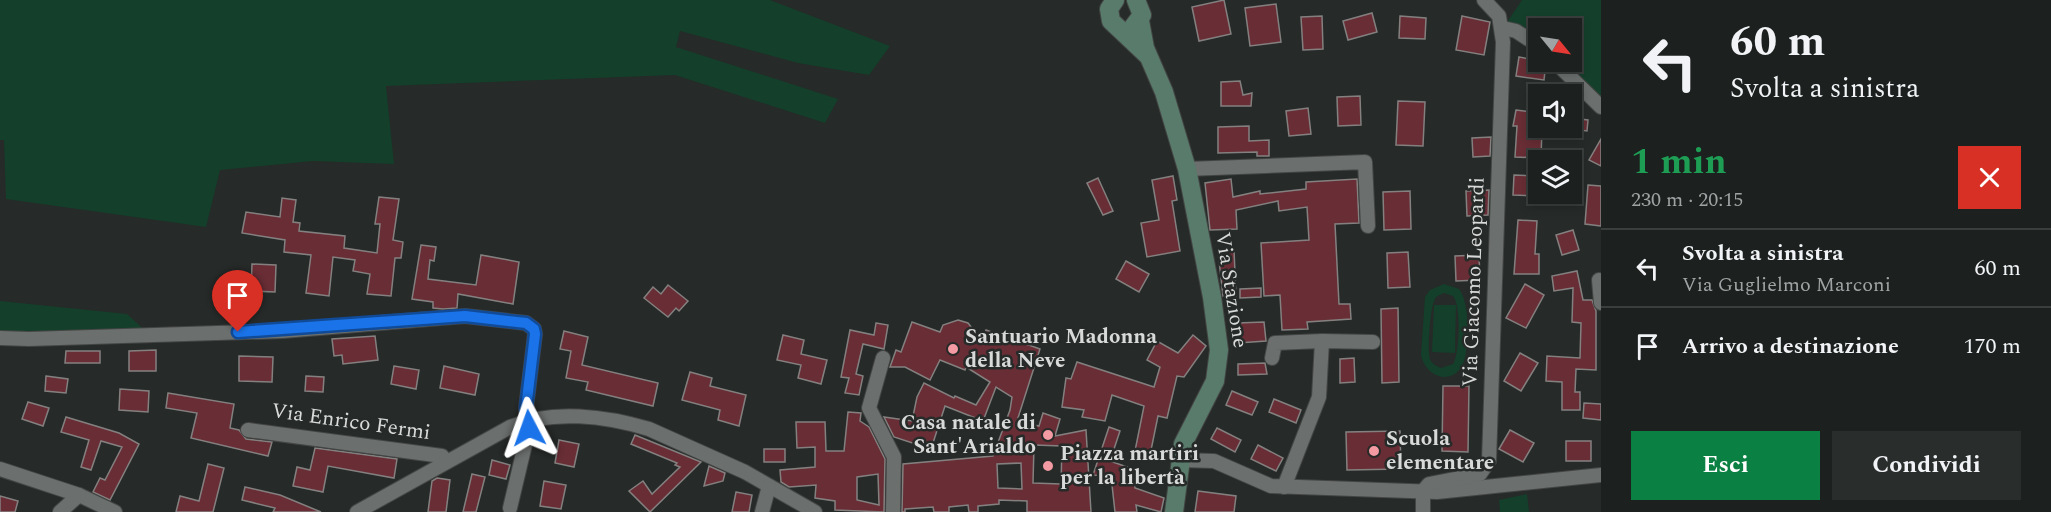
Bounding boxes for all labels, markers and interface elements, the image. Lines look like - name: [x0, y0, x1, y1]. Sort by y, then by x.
- text: 60 m: [1730, 11, 1825, 74]
- north arrow: [1528, 18, 1582, 72]
- map controls: [1528, 18, 1582, 204]
- icon: left: [1631, 24, 1709, 102]
- text: Svolta a sinistra: [1730, 68, 1919, 110]
- button: sound: [1528, 84, 1582, 138]
- text: 1 min: [1631, 135, 1727, 190]
- button: close: [1958, 146, 2021, 209]
- button: layers: [1528, 150, 1582, 204]
- street label: Via Giacomo Leopardi: [1454, 176, 1494, 388]
- text: 230 m · 20:15: [1631, 185, 1743, 215]
- street label: Via Stazione: [1206, 230, 1256, 350]
- text: Svolta a sinistra: [1682, 237, 1844, 270]
- icon: left: [1631, 252, 1664, 285]
- text: 60 m: [1975, 252, 2021, 285]
- pin: [212, 270, 263, 332]
- text: Via Guglielmo Marconi: [1682, 270, 1891, 300]
- icon: arrive: [221, 279, 254, 312]
- place label: Santuario Madonna della Neve: [965, 321, 1157, 377]
- icon: arrive: [1631, 330, 1664, 363]
- text: Arrivo a destinazione: [1682, 330, 1899, 363]
- text: 170 m: [1964, 330, 2021, 363]
- marker: Santuario Madonna della Neve: [946, 342, 960, 356]
- street label: Via Enrico Fermi: [269, 395, 433, 449]
- position arrow: [497, 396, 561, 460]
- place label: Casa natale di Sant'Arialdo: [901, 407, 1036, 463]
- place label: Scuola elementare: [1386, 423, 1494, 479]
- marker: Casa natale di Sant'Arialdo: [1041, 428, 1055, 442]
- button: Esci: [1631, 431, 1820, 500]
- button: Condividi: [1832, 431, 2021, 500]
- place label: Piazza martiri per la libertà: [1060, 438, 1199, 494]
- marker: Scuola elementare: [1367, 444, 1381, 458]
- marker: Piazza martiri per la libertà: [1041, 459, 1055, 473]

